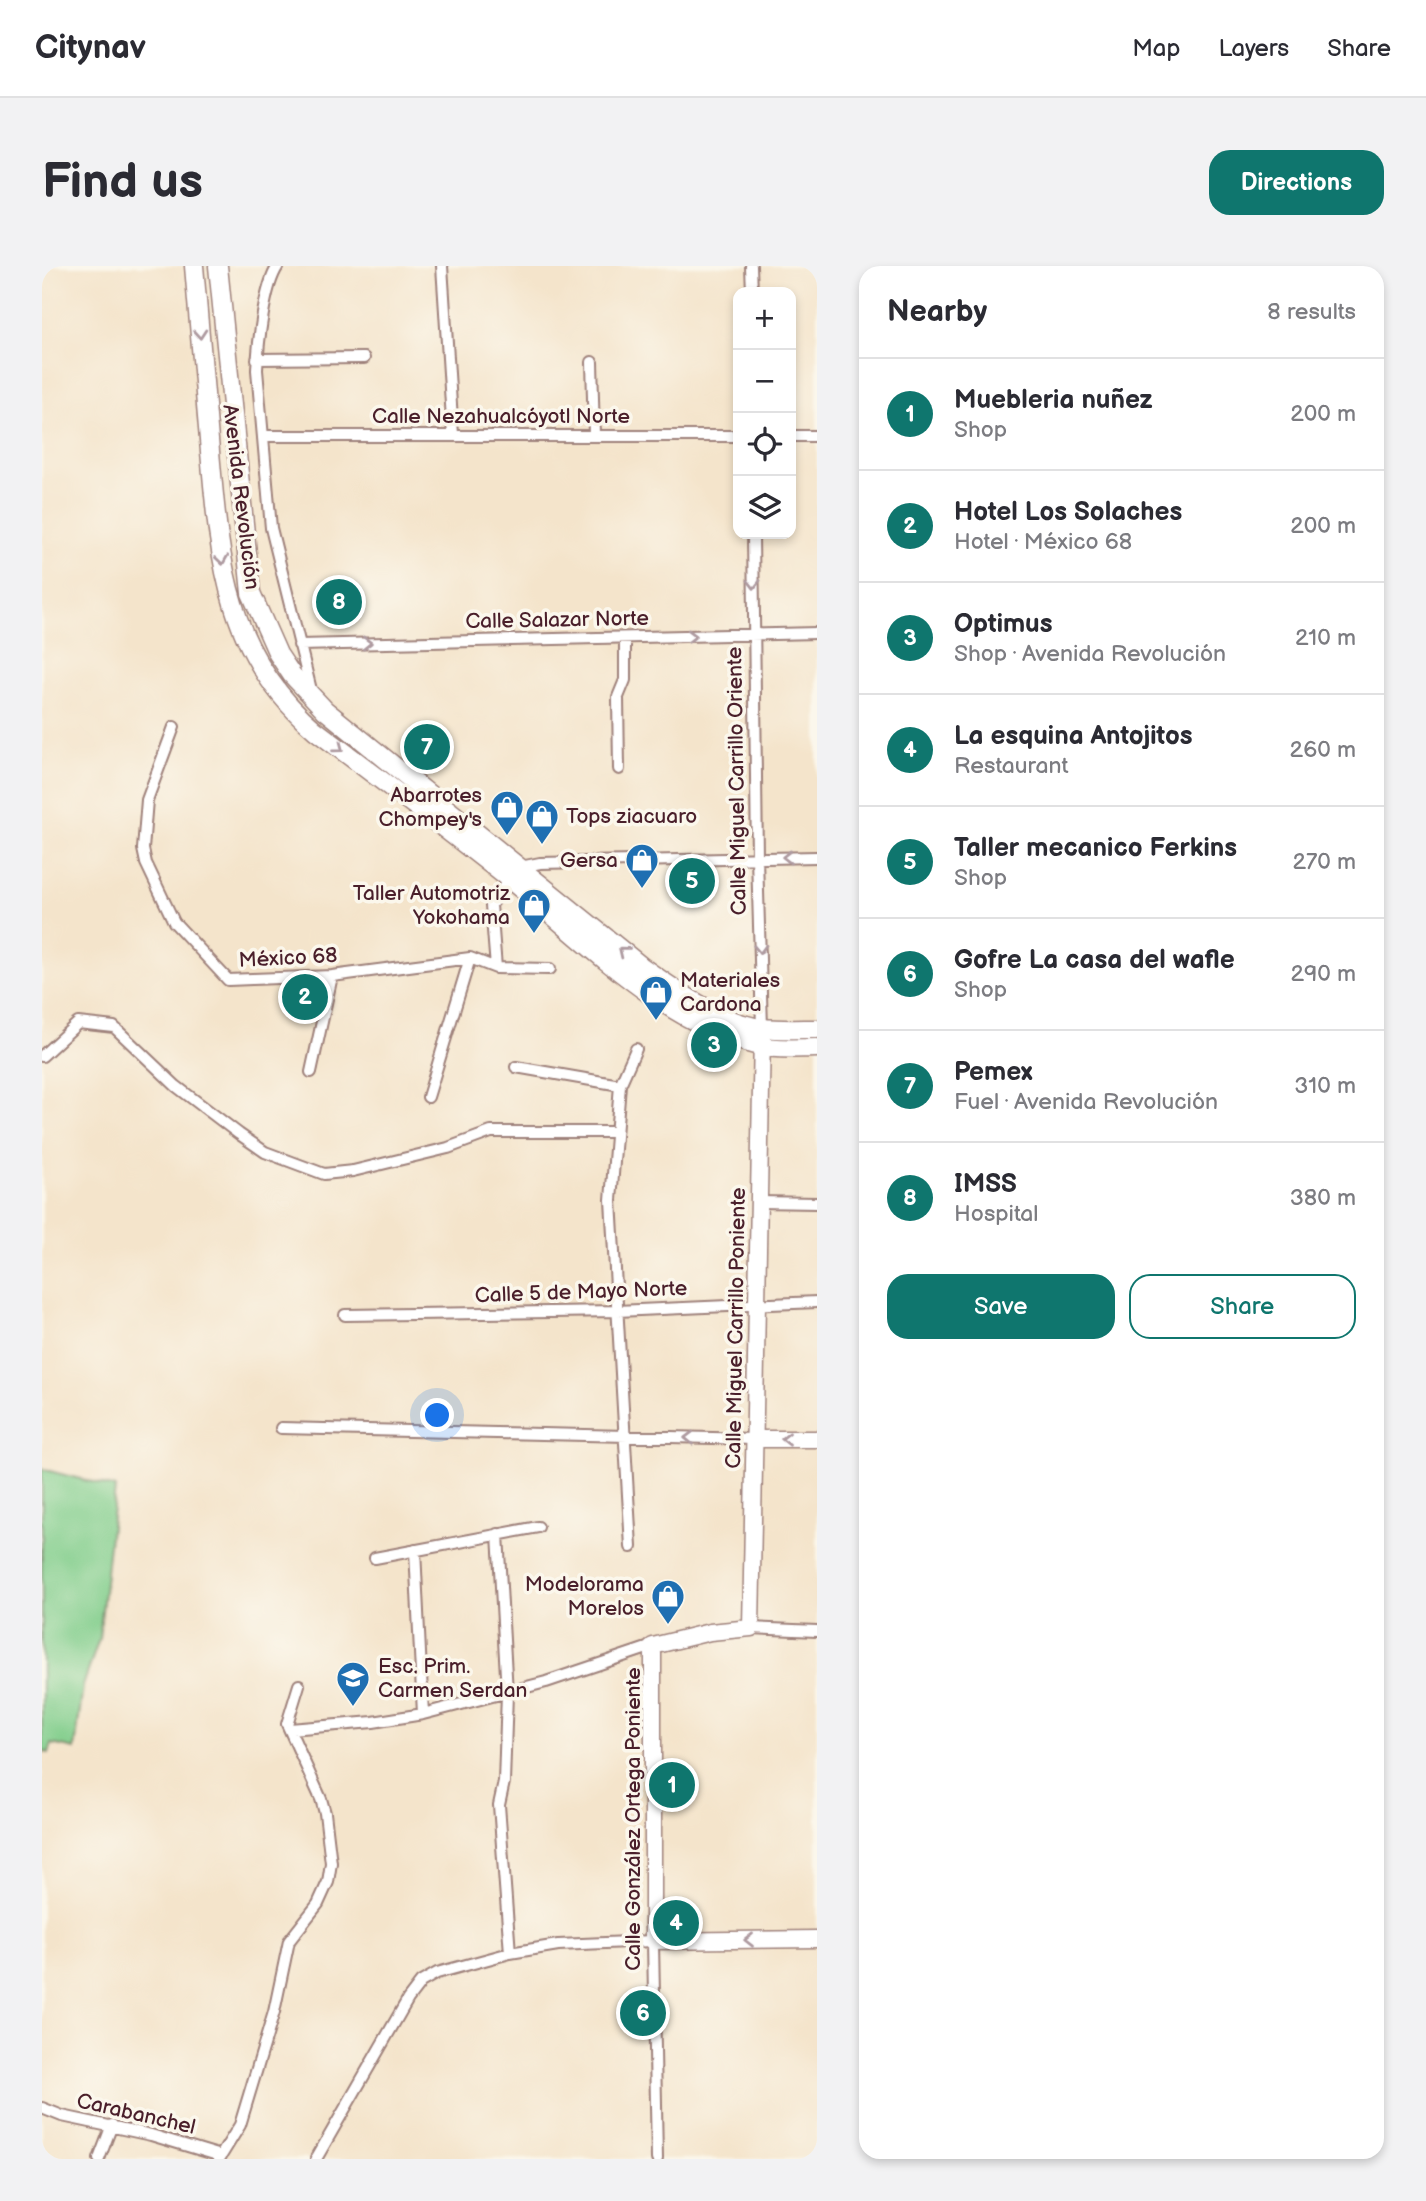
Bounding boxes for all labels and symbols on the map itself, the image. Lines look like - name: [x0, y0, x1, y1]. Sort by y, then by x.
- one-way arrow: [192, 329, 207, 340]
- street label: Avenida Revolución: [217, 403, 265, 591]
- street label: Calle Nezahualcóyotl Norte: [372, 404, 630, 429]
- one-way arrow: [215, 555, 230, 566]
- pin: 8: [316, 576, 362, 628]
- one-way arrow: [746, 579, 762, 590]
- street label: Calle Salazar Norte: [465, 606, 649, 634]
- one-way arrow: [688, 628, 698, 644]
- one-way arrow: [362, 636, 373, 651]
- street label: Calle Miguel Carrillo Oriente: [722, 647, 752, 915]
- pin: 7: [404, 721, 450, 773]
- one-way arrow: [331, 739, 343, 752]
- place label: Abarrotes Chompey's: [379, 783, 482, 832]
- shop icon: Abarrotes Chompey's: [488, 788, 526, 837]
- shop icon: Tops ziacuaro: [523, 797, 561, 846]
- place label: Tops ziacuaro: [566, 804, 697, 829]
- shop icon: Gersa: [623, 841, 661, 890]
- place label: Gersa: [560, 848, 618, 873]
- one-way arrow: [781, 849, 792, 865]
- pin: 5: [669, 855, 715, 907]
- place label: Taller Automotriz Yokohama: [353, 881, 511, 930]
- shop icon: Taller Automotriz Yokohama: [515, 886, 553, 935]
- street label: México 68: [238, 943, 338, 973]
- one-way arrow: [752, 944, 767, 955]
- one-way arrow: [619, 947, 631, 960]
- place label: Materiales Cardona: [680, 968, 780, 1017]
- pin: 2: [282, 971, 328, 1023]
- shop icon: Materiales Cardona: [637, 973, 675, 1022]
- pin: 3: [691, 1019, 737, 1071]
- street label: Calle Miguel Carrillo Poniente: [721, 1187, 751, 1469]
- street label: Calle 5 de Mayo Norte: [474, 1276, 688, 1308]
- your location: [420, 1398, 454, 1432]
- one-way arrow: [684, 1430, 695, 1445]
- one-way arrow: [780, 1431, 791, 1447]
- place label: Modelorama Morelos: [525, 1572, 644, 1621]
- shop icon: Modelorama Morelos: [649, 1577, 687, 1626]
- place label: Esc. Prim. Carmen Serdan: [378, 1654, 527, 1703]
- school or university icon: Esc. Prim. Carmen Serdan: [334, 1659, 372, 1708]
- street label: Calle González Ortega Poniente: [621, 1667, 646, 1971]
- pin: 1: [649, 1759, 695, 1811]
- pin: 4: [653, 1897, 699, 1949]
- one-way arrow: [743, 1932, 754, 1948]
- pin: 6: [620, 1987, 666, 2039]
- street label: Carabanchel: [74, 2088, 198, 2140]

